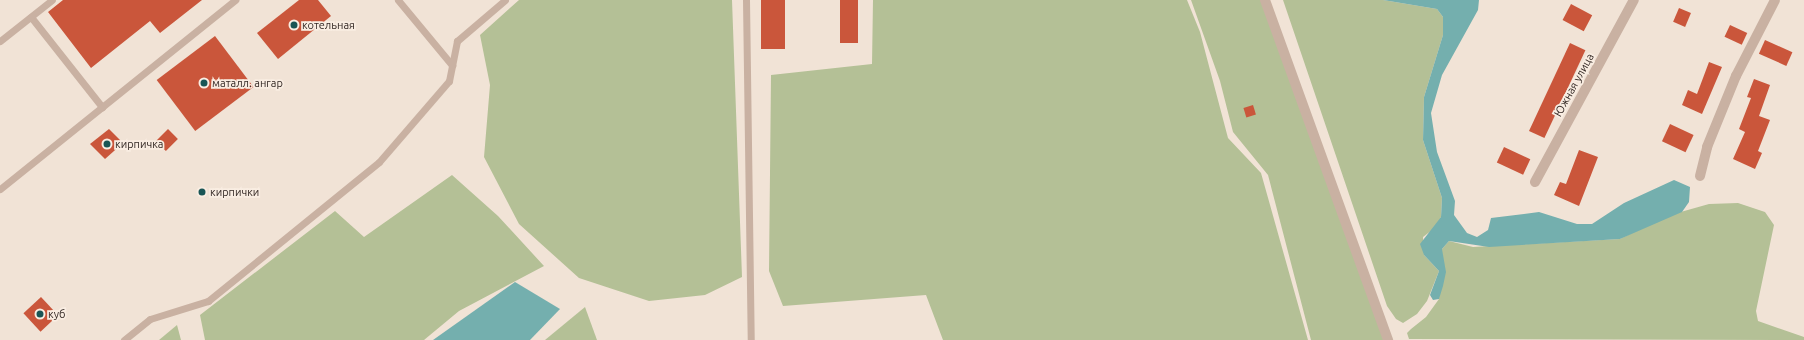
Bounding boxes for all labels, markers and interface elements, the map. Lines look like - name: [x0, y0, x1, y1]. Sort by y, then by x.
- place label: котельная: [302, 18, 355, 32]
- marker: котельная: [289, 20, 299, 30]
- street label: Южная улица: [1551, 51, 1597, 119]
- place label: маталл. ангар: [212, 76, 283, 90]
- marker: маталл. ангар: [199, 78, 209, 88]
- place label: кирпичка: [115, 137, 164, 151]
- marker: кирпичка: [102, 139, 112, 149]
- place label: кирпички: [210, 185, 259, 199]
- marker: кирпички: [197, 187, 207, 197]
- place label: куб: [48, 307, 65, 321]
- marker: куб: [35, 309, 45, 319]

